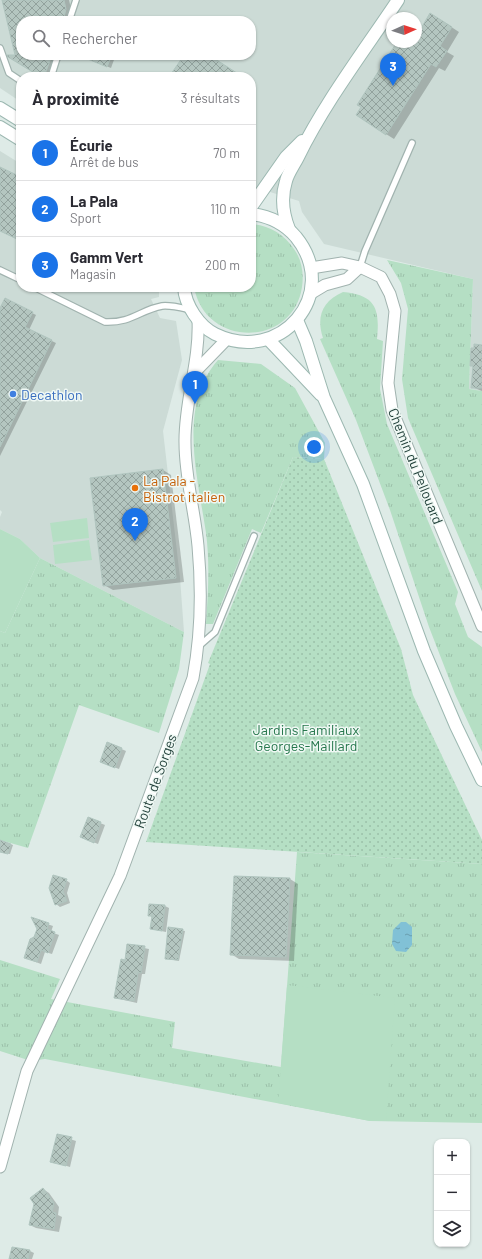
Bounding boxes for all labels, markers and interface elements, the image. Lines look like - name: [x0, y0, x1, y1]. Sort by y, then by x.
- north arrow: [386, 12, 422, 48]
- search box: [16, 16, 256, 60]
- icon: search: [30, 27, 52, 49]
- text: Rechercher: [62, 29, 138, 47]
- pin: 3: [380, 53, 406, 86]
- text: À proximité: [32, 88, 119, 108]
- text: 3 résultats: [181, 90, 240, 106]
- text: Écurie: [70, 136, 113, 154]
- text: 1: [43, 145, 47, 161]
- text: 70 m: [213, 145, 240, 161]
- text: Arrêt de bus: [70, 154, 138, 170]
- text: La Pala: [70, 192, 118, 210]
- text: 2: [41, 201, 49, 217]
- text: 110 m: [210, 201, 240, 217]
- text: Sport: [70, 210, 101, 226]
- text: Gamm Vert: [70, 248, 143, 266]
- text: 3: [41, 257, 49, 273]
- text: 200 m: [205, 257, 240, 273]
- text: Magasin: [70, 266, 116, 282]
- pin: 1: [182, 371, 208, 404]
- place label: Decathlon: [21, 386, 83, 403]
- marker: Decathlon: [8, 389, 18, 399]
- street label: Chemin du Pellouard: [385, 405, 447, 527]
- your location: [304, 437, 324, 457]
- place label: La Pala - Bistrot italien: [143, 472, 225, 505]
- marker: La Pala - Bistrot italien: [130, 483, 140, 493]
- pin: 2: [122, 508, 148, 541]
- park label: Jardins Familiaux Georges-Maillard: [253, 721, 360, 754]
- street label: Route de Sorges: [130, 731, 180, 830]
- map controls: [434, 1139, 470, 1247]
- button: +: [434, 1139, 470, 1175]
- button: −: [434, 1175, 470, 1211]
- button: layers: [434, 1211, 470, 1247]

